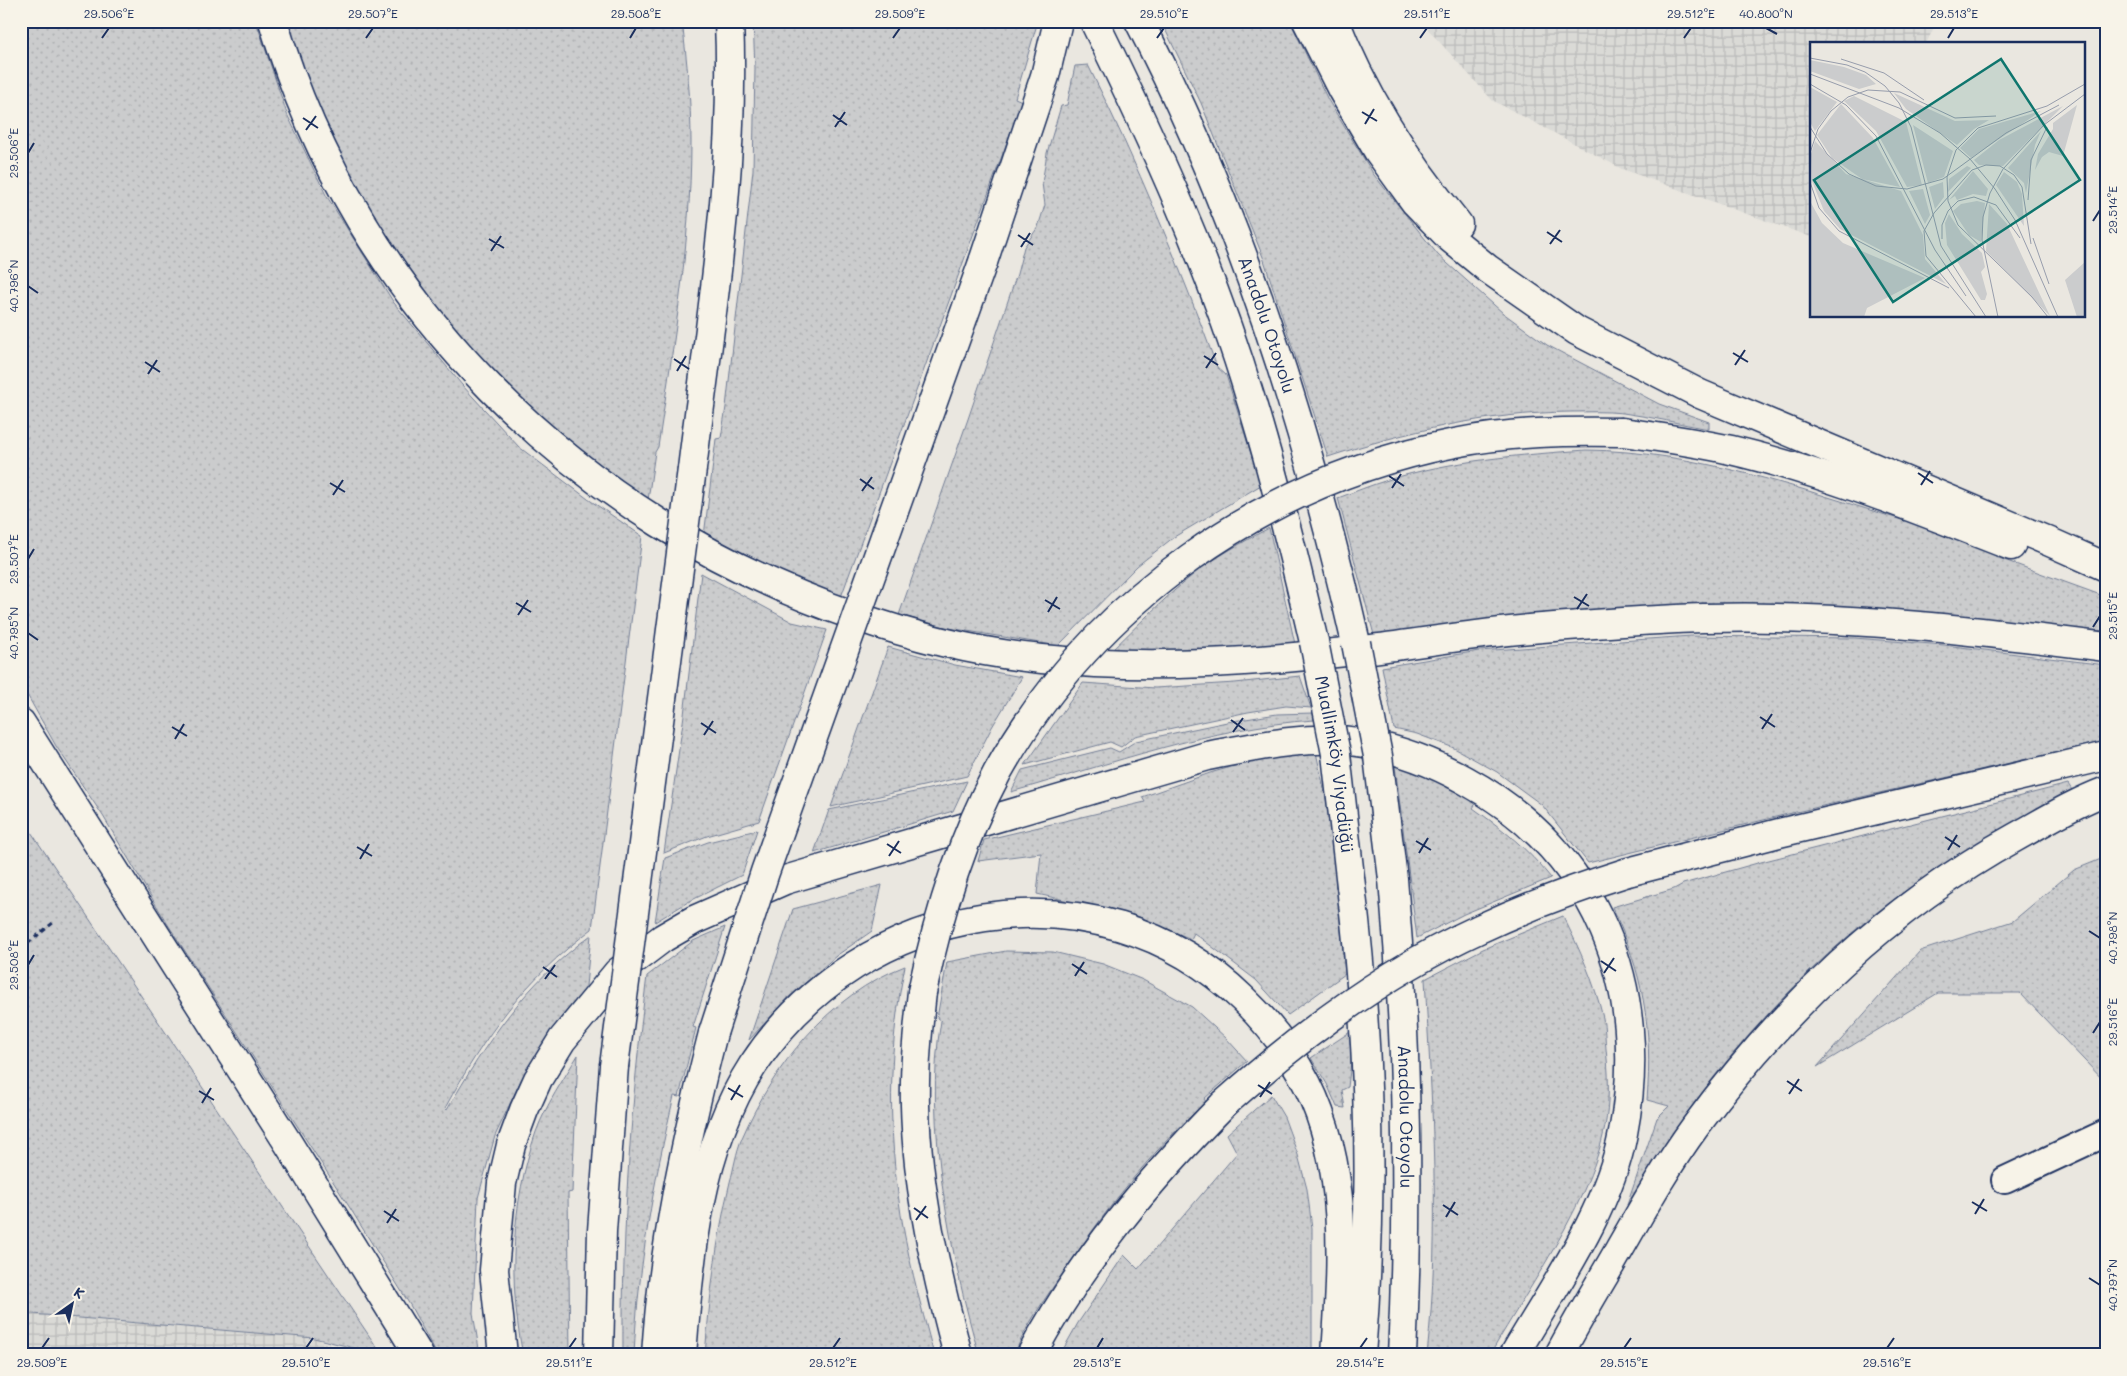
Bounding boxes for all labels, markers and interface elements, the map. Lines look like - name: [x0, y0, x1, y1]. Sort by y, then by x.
- text: 29.506°E: [84, 5, 134, 21]
- text: 29.507°E: [348, 5, 398, 21]
- text: 29.508°E: [611, 5, 661, 21]
- text: 29.509°E: [875, 5, 925, 21]
- text: 29.510°E: [1140, 5, 1188, 21]
- text: 29.511°E: [1404, 5, 1450, 21]
- text: 29.512°E: [1667, 5, 1715, 21]
- text: 40.800°N: [1739, 5, 1793, 21]
- text: 29.513°E: [1930, 5, 1978, 21]
- inset map: [1810, 42, 2084, 318]
- text: 29.506°E: [5, 128, 21, 178]
- text: 29.514°E: [2104, 186, 2120, 234]
- street label: Anadolu Otoyolu: [1233, 253, 1302, 396]
- text: 40.796°N: [5, 260, 21, 312]
- text: 29.507°E: [5, 534, 21, 584]
- text: 29.515°E: [2104, 592, 2120, 640]
- text: 40.795°N: [5, 607, 21, 659]
- street label: Muallimköy Viyadüğü: [1310, 673, 1360, 854]
- text: 40.798°N: [2104, 912, 2120, 964]
- text: 29.508°E: [5, 940, 21, 990]
- text: 29.516°E: [2104, 998, 2120, 1046]
- street label: Anadolu Otoyolu: [1393, 1045, 1419, 1188]
- text: 40.797°N: [2104, 1259, 2120, 1311]
- north arrow: [48, 1278, 98, 1328]
- text: K: [70, 1282, 88, 1303]
- text: 29.509°E: [17, 1354, 67, 1370]
- text: 29.510°E: [282, 1354, 330, 1370]
- text: 29.511°E: [546, 1354, 592, 1370]
- text: 29.512°E: [809, 1354, 857, 1370]
- text: 29.513°E: [1073, 1354, 1121, 1370]
- text: 29.514°E: [1336, 1354, 1384, 1370]
- text: 29.515°E: [1600, 1354, 1648, 1370]
- text: 29.516°E: [1863, 1354, 1911, 1370]

